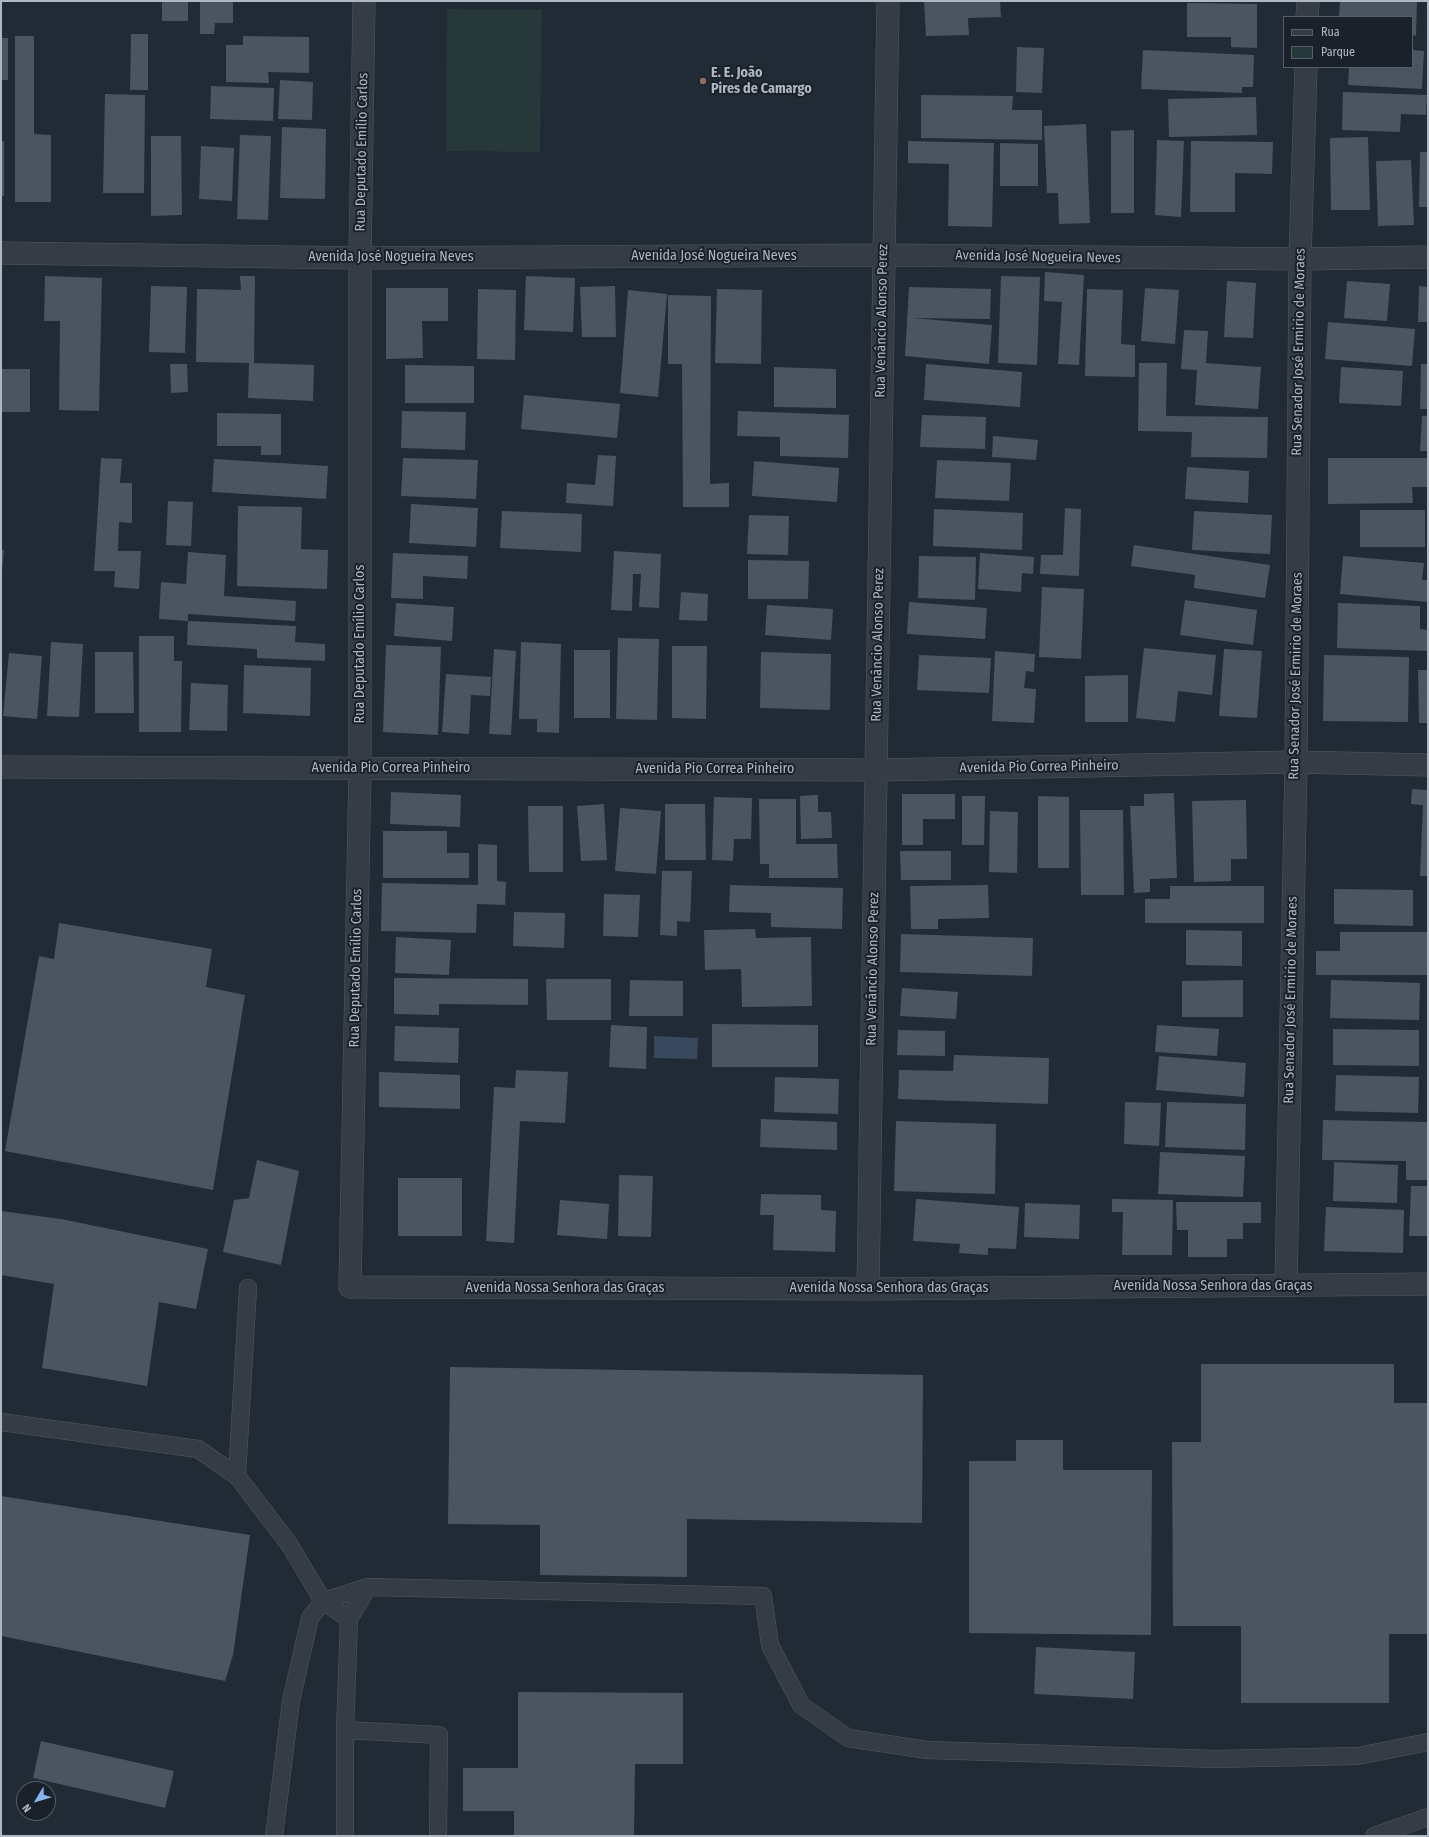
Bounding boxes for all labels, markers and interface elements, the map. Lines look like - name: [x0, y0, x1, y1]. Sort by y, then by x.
- legend: [1283, 16, 1413, 68]
- text: Rua: [1321, 25, 1340, 39]
- text: Parque: [1321, 45, 1355, 59]
- place label: E. E. João Pires de Camargo: [711, 65, 812, 98]
- street label: Rua Deputado Emílio Carlos: [352, 72, 372, 232]
- marker: E. E. João Pires de Camargo: [698, 76, 708, 86]
- street label: Rua Venâncio Alonso Perez: [872, 244, 892, 398]
- street label: Avenida José Nogueira Neves: [955, 247, 1121, 267]
- street label: Avenida José Nogueira Neves: [631, 248, 797, 264]
- street label: Rua Senador José Ermirio de Moraes: [1289, 248, 1309, 456]
- street label: Avenida José Nogueira Neves: [308, 249, 474, 265]
- street label: Rua Deputado Emílio Carlos: [352, 565, 368, 723]
- street label: Rua Venâncio Alonso Perez: [868, 568, 888, 722]
- street label: Rua Senador José Ermirio de Moraes: [1286, 572, 1306, 780]
- street label: Avenida Pio Correa Pinheiro: [959, 757, 1119, 777]
- street label: Avenida Pio Correa Pinheiro: [312, 760, 470, 776]
- street label: Avenida Pio Correa Pinheiro: [636, 761, 794, 777]
- street label: Rua Deputado Emílio Carlos: [346, 888, 366, 1048]
- street label: Rua Venâncio Alonso Perez: [863, 892, 883, 1046]
- street label: Rua Senador José Ermirio de Moraes: [1281, 896, 1301, 1104]
- street label: Avenida Nossa Senhora das Graças: [1114, 1278, 1312, 1294]
- street label: Avenida Nossa Senhora das Graças: [466, 1280, 664, 1296]
- street label: Avenida Nossa Senhora das Graças: [790, 1280, 988, 1296]
- north arrow: [16, 1781, 56, 1821]
- text: N: [20, 1801, 34, 1815]

